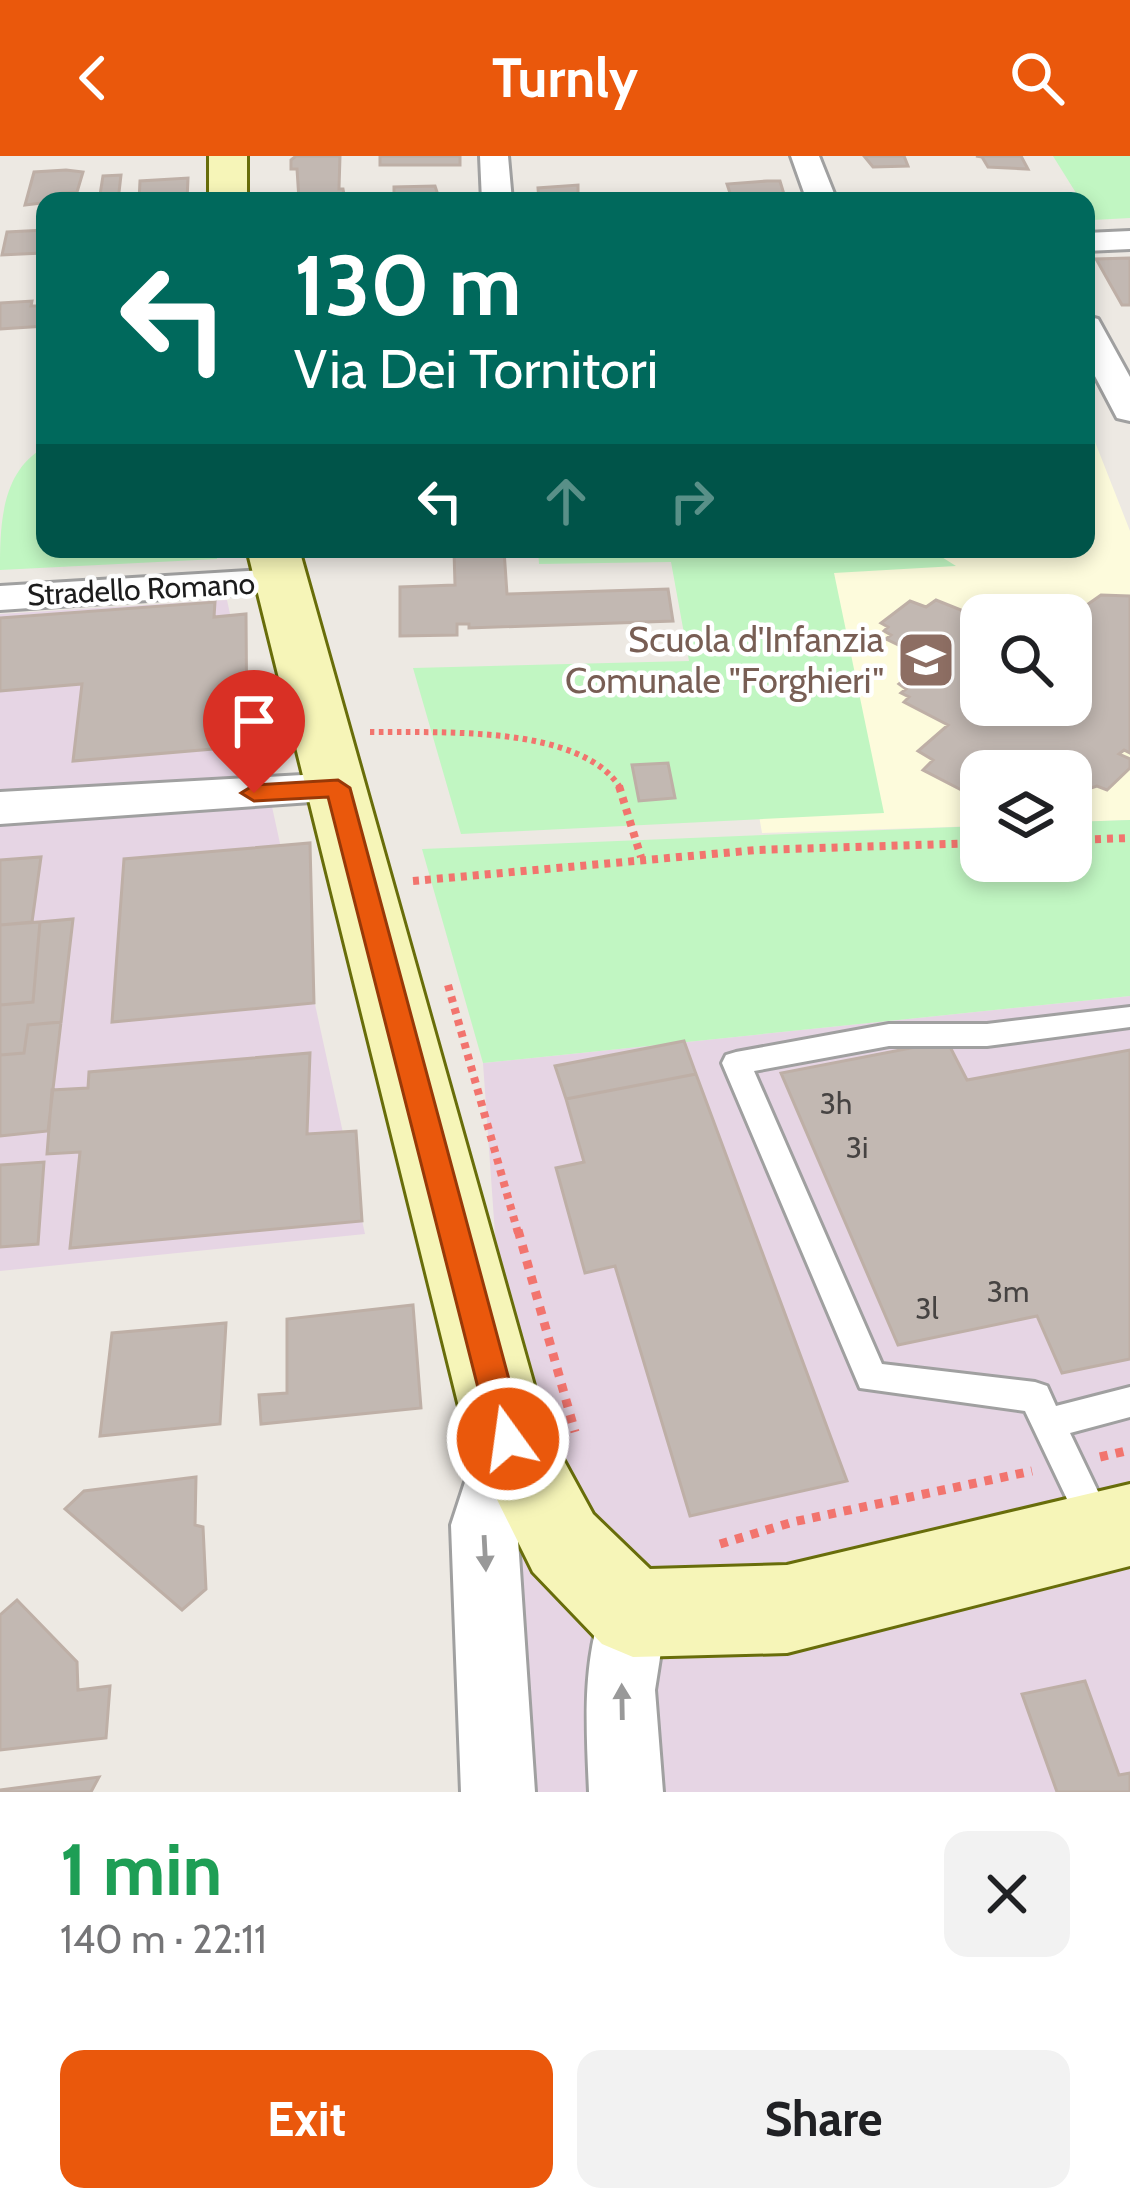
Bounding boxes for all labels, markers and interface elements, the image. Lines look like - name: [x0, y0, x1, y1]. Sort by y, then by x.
- icon: back: [60, 45, 126, 111]
- text: Turnly: [492, 45, 638, 111]
- icon: search: [1004, 45, 1070, 111]
- text: 130 m: [294, 234, 521, 336]
- icon: left: [96, 240, 252, 396]
- text: Via Dei Tornitori: [294, 336, 658, 402]
- icon: left: [407, 468, 473, 534]
- icon: ahead: [533, 468, 599, 534]
- icon: right: [659, 468, 725, 534]
- street label: Stradello Romano: [26, 565, 256, 613]
- map controls: [960, 594, 1092, 882]
- button: search: [960, 594, 1092, 726]
- place label: Scuola d'Infanzia Comunale "Forghieri": [565, 617, 884, 702]
- school or university icon: Scuola d'Infanzia Comunale "Forghieri": [895, 629, 957, 691]
- pin: [203, 670, 305, 793]
- icon: arrive: [221, 688, 287, 754]
- button: layers: [960, 750, 1092, 882]
- house number: 3h: [820, 1085, 852, 1122]
- house number: 3i: [846, 1129, 868, 1166]
- house number: 3m: [987, 1273, 1029, 1310]
- house number: 3l: [915, 1290, 939, 1327]
- position arrow: [445, 1376, 571, 1502]
- one-way arrow: [476, 1535, 495, 1572]
- one-way arrow: [612, 1682, 631, 1720]
- text: 1 min: [60, 1826, 222, 1913]
- button: close: [944, 1831, 1070, 1957]
- text: 140 m · 22:11: [60, 1915, 267, 1963]
- button: Exit: [60, 2050, 553, 2188]
- button: Share: [577, 2050, 1070, 2188]

